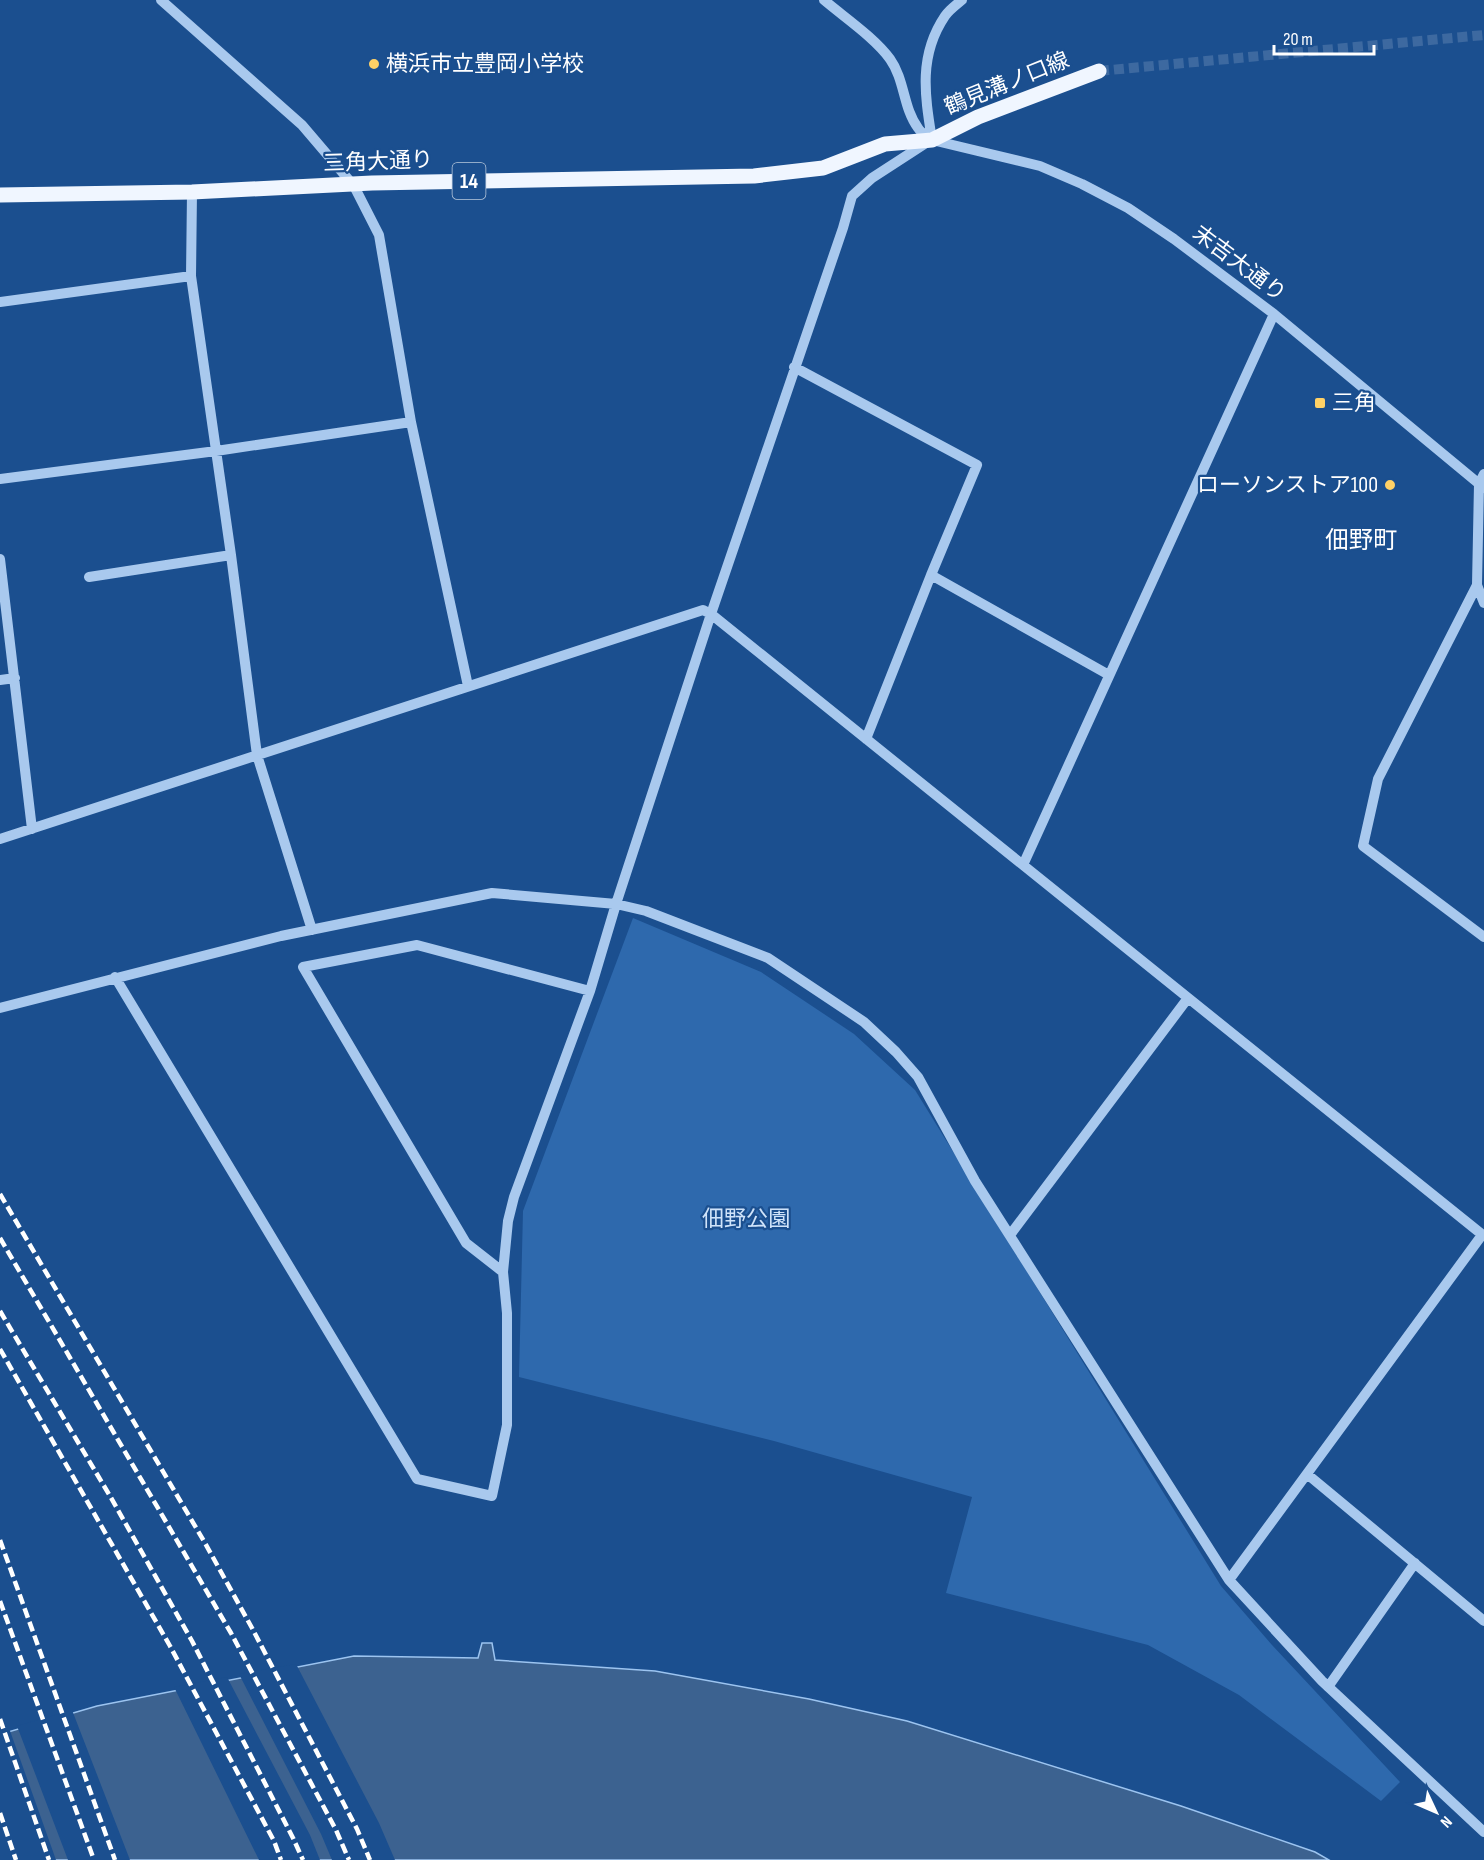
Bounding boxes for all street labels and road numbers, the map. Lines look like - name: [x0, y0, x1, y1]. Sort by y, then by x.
- street label: 鶴見溝ノ口線: [941, 47, 1073, 121]
- street label: 三角大通り: [323, 147, 433, 177]
- road number: 14: [452, 163, 486, 199]
- street label: 末吉大通り: [1187, 220, 1291, 308]

